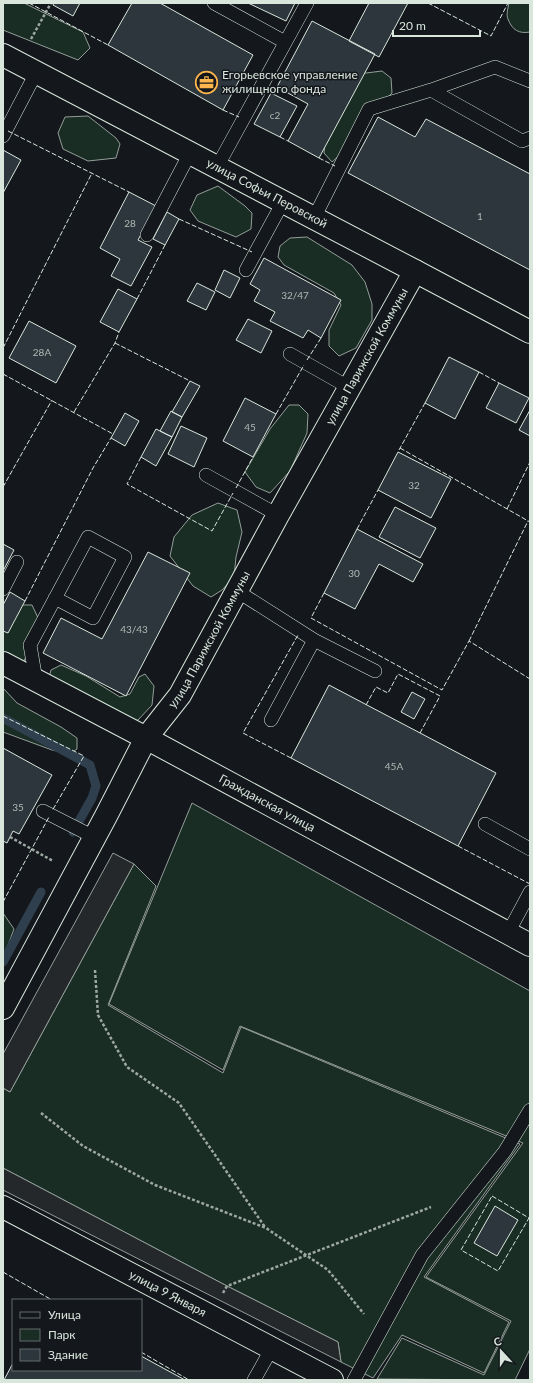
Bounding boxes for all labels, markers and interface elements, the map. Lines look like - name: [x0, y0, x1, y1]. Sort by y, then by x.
- scale bar: [393, 12, 480, 38]
- text: 20 m: [399, 18, 426, 33]
- place label: Егорьевское управление жилищного фонда: [222, 67, 358, 96]
- office icon: Егорьевское управление жилищного фонда: [193, 69, 219, 95]
- house number: с2: [270, 109, 280, 121]
- street label: улица Софьи Перовской: [204, 155, 330, 231]
- house number: 1: [477, 210, 483, 222]
- house number: 28: [124, 217, 136, 229]
- street label: улица Парижской Коммуны: [322, 285, 411, 428]
- house number: 32/47: [281, 289, 309, 301]
- house number: 28А: [33, 346, 51, 358]
- house number: 45: [244, 421, 256, 433]
- house number: 32: [408, 479, 420, 491]
- house number: 30: [348, 567, 360, 579]
- street label: улица Парижской Коммуны: [165, 568, 253, 711]
- house number: 43/43: [120, 623, 148, 635]
- house number: 45А: [385, 760, 403, 772]
- street label: Гражданская улица: [217, 771, 318, 835]
- house number: 35: [12, 801, 24, 813]
- street label: улица 9 Января: [127, 1267, 209, 1320]
- legend: [12, 1299, 142, 1371]
- text: Улица: [48, 1307, 81, 1322]
- text: Парк: [48, 1327, 76, 1342]
- north arrow: [481, 1331, 521, 1371]
- text: С: [492, 1334, 504, 1349]
- text: Здание: [48, 1347, 88, 1362]

